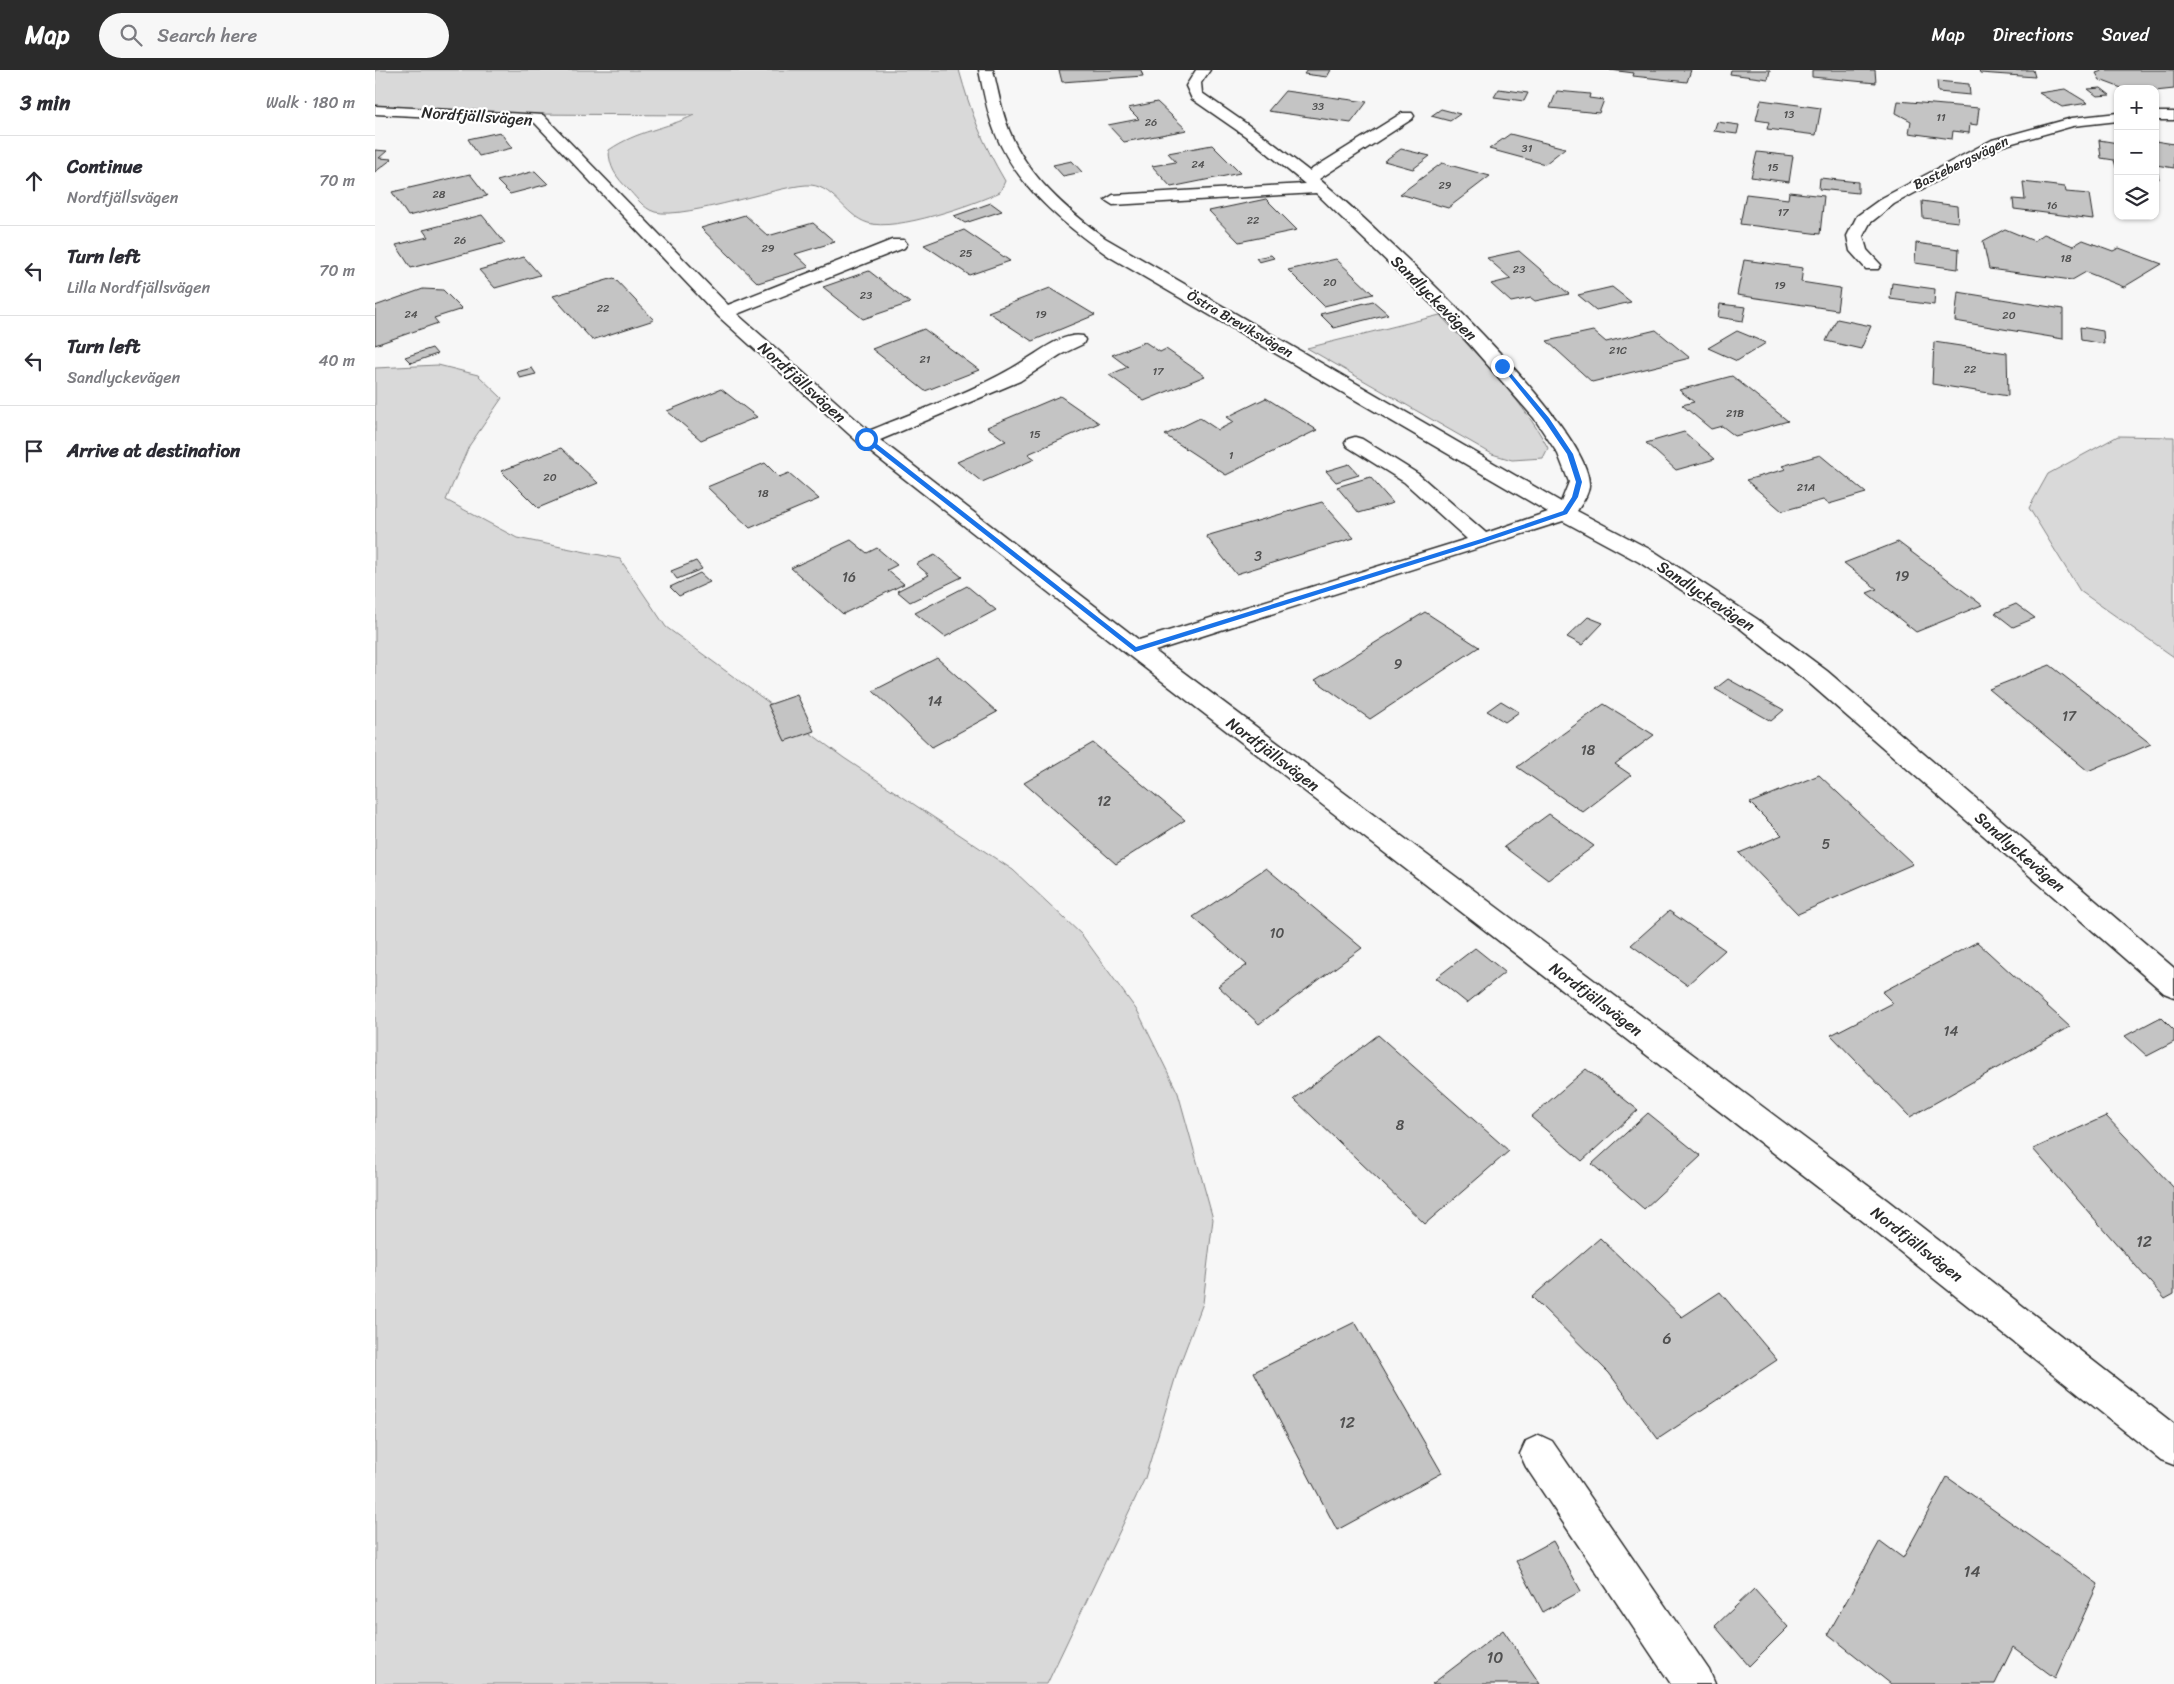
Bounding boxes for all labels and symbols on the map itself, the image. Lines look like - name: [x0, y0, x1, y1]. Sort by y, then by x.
- house number: 33: [1312, 97, 1324, 116]
- street label: Nordfjällsvägen: [420, 98, 534, 134]
- house number: 13: [1784, 105, 1794, 124]
- house number: 11: [1936, 108, 1946, 127]
- house number: 26: [1145, 113, 1157, 132]
- street label: Bastebergsvägen: [1909, 129, 2013, 197]
- house number: 31: [1522, 139, 1533, 158]
- house number: 24: [1191, 155, 1205, 174]
- house number: 15: [1767, 158, 1779, 177]
- house number: 29: [1438, 176, 1452, 195]
- house number: 28: [433, 185, 446, 204]
- house number: 16: [2047, 196, 2057, 215]
- house number: 17: [1778, 203, 1789, 222]
- house number: 22: [1247, 211, 1260, 230]
- house number: 26: [454, 231, 466, 250]
- house number: 29: [761, 239, 775, 258]
- house number: 25: [959, 244, 973, 263]
- street label: Sandlyckevägen: [1384, 248, 1484, 348]
- house number: 18: [2060, 249, 2072, 268]
- house number: 23: [1513, 260, 1525, 279]
- house number: 20: [1323, 273, 1337, 292]
- house number: 19: [1774, 276, 1786, 295]
- street label: Östra Breviksvägen: [1182, 283, 1298, 365]
- house number: 23: [860, 286, 872, 305]
- house number: 22: [597, 299, 610, 318]
- house number: 24: [404, 305, 418, 324]
- house number: 19: [1035, 305, 1047, 324]
- house number: 20: [2002, 306, 2016, 325]
- street label: Nordfjällsvägen: [751, 334, 853, 430]
- house number: 21C: [1609, 341, 1627, 360]
- house number: 21: [919, 350, 931, 369]
- route end: [1491, 355, 1514, 378]
- house number: 22: [1964, 360, 1977, 379]
- house number: 17: [1153, 362, 1164, 381]
- house number: 21B: [1726, 404, 1744, 423]
- house number: 15: [1029, 425, 1041, 444]
- route start: [855, 428, 878, 451]
- house number: 1: [1229, 446, 1234, 465]
- house number: 20: [543, 468, 557, 487]
- house number: 21A: [1797, 478, 1815, 497]
- house number: 18: [757, 484, 769, 503]
- house number: 3: [1254, 544, 1262, 569]
- street label: Sandlyckevägen: [1651, 552, 1761, 640]
- house number: 19: [1895, 564, 1910, 589]
- house number: 16: [842, 565, 856, 590]
- house number: 9: [1394, 652, 1403, 677]
- house number: 14: [928, 689, 943, 714]
- house number: 17: [2062, 704, 2077, 729]
- street label: Nordfjällsvägen: [1220, 709, 1326, 799]
- house number: 18: [1581, 738, 1596, 763]
- house number: 12: [1097, 789, 1111, 814]
- street label: Sandlyckevägen: [1968, 804, 2072, 900]
- house number: 5: [1822, 832, 1831, 857]
- house number: 10: [1270, 921, 1285, 946]
- street label: Nordfjällsvägen: [1543, 954, 1649, 1044]
- house number: 14: [1944, 1019, 1959, 1044]
- house number: 8: [1396, 1113, 1405, 1138]
- street label: Nordfjällsvägen: [1864, 1198, 1970, 1290]
- house number: 12: [2136, 1227, 2152, 1256]
- house number: 6: [1662, 1324, 1672, 1353]
- house number: 12: [1339, 1408, 1355, 1437]
- house number: 14: [1964, 1557, 1980, 1586]
- house number: 10: [1487, 1643, 1503, 1672]

